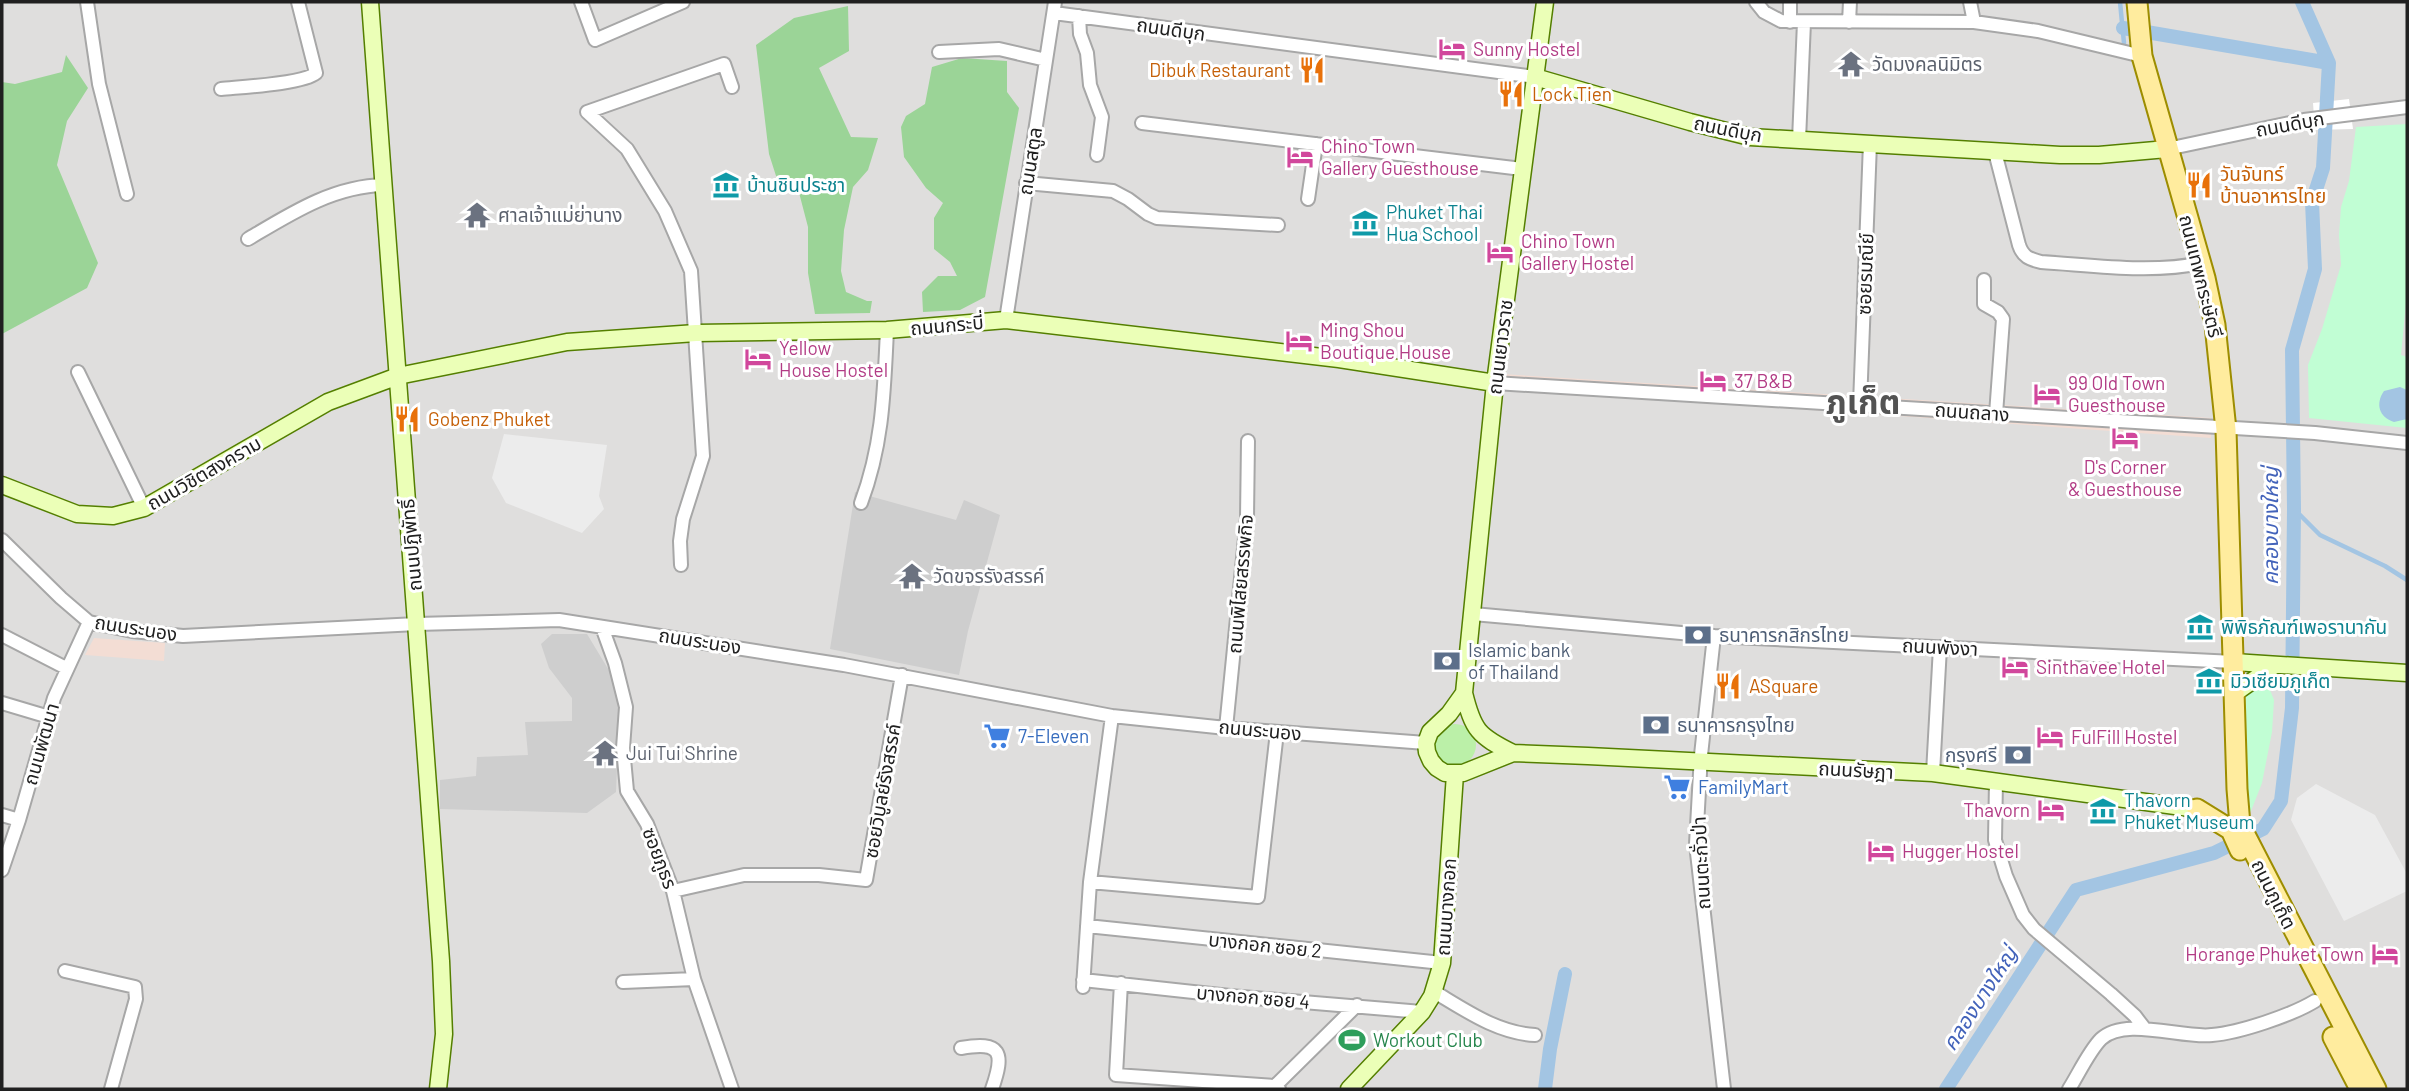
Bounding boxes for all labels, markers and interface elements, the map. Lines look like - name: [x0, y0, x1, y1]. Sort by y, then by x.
- street label: ถนนดีบุก: [1135, 12, 1207, 46]
- hotel icon: Sunny Hostel: [1437, 34, 1467, 64]
- place label: Sunny Hostel: [1473, 37, 1580, 60]
- temple icon: วัดมงคลนิมิตร: [1836, 49, 1866, 79]
- place label: วัดมงคลนิมิตร: [1872, 52, 1982, 75]
- restaurant icon: Dibuk Restaurant: [1297, 55, 1327, 85]
- place label: Dibuk Restaurant: [1149, 58, 1291, 81]
- restaurant icon: Lock Tien: [1496, 79, 1526, 109]
- place label: Lock Tien: [1532, 82, 1612, 105]
- street label: ถนนดีบุก: [2254, 106, 2326, 142]
- street label: ถนนดีบุก: [1692, 111, 1764, 147]
- street label: ถนนสตูล: [1013, 125, 1048, 197]
- place label: Chino Town Gallery Guesthouse: [1321, 134, 1479, 179]
- hotel icon: Chino Town Gallery Guesthouse: [1285, 142, 1315, 172]
- place label: วันจันทร์ บ้านอาหารไทย: [2220, 162, 2326, 207]
- museum icon: บ้านชินประชา: [711, 170, 741, 200]
- restaurant icon: วันจันทร์ บ้านอาหารไทย: [2184, 170, 2214, 200]
- place label: บ้านชินประชา: [747, 173, 845, 196]
- temple icon: ศาลเจ้าแม่ย่านาง: [462, 200, 492, 230]
- place label: Phuket Thai Hua School: [1386, 200, 1483, 245]
- place label: ศาลเจ้าแม่ย่านาง: [498, 203, 622, 226]
- museum icon: Phuket Thai Hua School: [1350, 208, 1380, 238]
- street label: ถนนเทพกระษัตรี: [2175, 212, 2228, 340]
- place label: Chino Town Gallery Hostel: [1521, 229, 1634, 274]
- street label: ซอยรมณีย์: [1852, 232, 1877, 315]
- hotel icon: Chino Town Gallery Hostel: [1485, 237, 1515, 267]
- street label: ถนนเยาวราช: [1482, 298, 1517, 396]
- street label: ถนนกระบี่: [909, 309, 984, 339]
- place label: Ming Shou Boutique House: [1320, 318, 1451, 363]
- hotel icon: Ming Shou Boutique House: [1284, 326, 1314, 356]
- place label: Yellow House Hostel: [779, 336, 888, 381]
- hotel icon: Yellow House Hostel: [743, 344, 773, 374]
- hotel icon: 37 B&B: [1698, 366, 1728, 396]
- place label: 37 B&B: [1734, 369, 1793, 392]
- place label: 99 Old Town Guesthouse: [2068, 371, 2166, 416]
- hotel icon: 99 Old Town Guesthouse: [2032, 379, 2062, 409]
- district label: ภูเก็ต: [1826, 381, 1900, 423]
- street label: ถนนถลาง: [1934, 397, 2010, 426]
- restaurant icon: Gobenz Phuket: [392, 404, 422, 434]
- place label: Gobenz Phuket: [428, 407, 551, 430]
- hotel icon: D's Corner & Guesthouse: [2110, 423, 2140, 453]
- street label: ถนนวิชิตสงคราม: [143, 431, 265, 515]
- place label: D's Corner & Guesthouse: [2068, 455, 2182, 500]
- water label: คลองบางใหญ่: [2257, 464, 2282, 585]
- street label: ถนนปฏิพัทธิ์: [395, 497, 426, 592]
- street label: ถนนพิไสยสรรพกิจ: [1222, 513, 1257, 655]
- temple icon: วัดขจรรังสรรค์: [897, 561, 927, 591]
- place label: วัดขจรรังสรรค์: [933, 564, 1044, 587]
- street label: ถนนระนอง: [93, 610, 179, 645]
- museum icon: พิพิธภัณฑ์เพอรานากัน: [2185, 612, 2215, 642]
- place label: พิพิธภัณฑ์เพอรานากัน: [2221, 615, 2387, 638]
- bank icon: ธนาคารกสิกรไทย: [1683, 620, 1713, 650]
- street label: ถนนระนอง: [657, 623, 743, 658]
- place label: ธนาคารกสิกรไทย: [1719, 623, 1849, 646]
- street label: ถนนพังงา: [1901, 633, 1979, 660]
- place label: Islamic bank of Thailand: [1468, 638, 1570, 683]
- bank icon: Islamic bank of Thailand: [1432, 646, 1462, 676]
- hotel icon: Sinthavee Hotel: [2000, 652, 2030, 682]
- place label: Sinthavee Hotel: [2036, 655, 2166, 678]
- museum icon: มิวเซียมภูเก็ต: [2194, 666, 2224, 696]
- place label: มิวเซียมภูเก็ต: [2230, 669, 2330, 694]
- restaurant icon: ASquare: [1713, 671, 1743, 701]
- place label: ASquare: [1749, 674, 1818, 697]
- street label: ถนนพัฒนา: [18, 700, 63, 788]
- bank icon: ธนาคารกรุงไทย: [1641, 710, 1671, 740]
- place label: ธนาคารกรุงไทย: [1677, 713, 1795, 737]
- street label: ถนนระนอง: [1218, 714, 1302, 745]
- supermarket icon: 7-Eleven: [982, 721, 1012, 751]
- street label: ซอยวิบูลย์รังสรรค์: [858, 722, 907, 860]
- hotel icon: FulFill Hostel: [2035, 722, 2065, 752]
- place label: 7-Eleven: [1018, 724, 1089, 747]
- place label: FulFill Hostel: [2071, 725, 2177, 748]
- temple icon: Jui Tui Shrine: [590, 738, 620, 768]
- bank icon: กรุงศรี: [2003, 740, 2033, 770]
- place label: Jui Tui Shrine: [626, 741, 738, 764]
- place label: กรุงศรี: [1945, 743, 1997, 767]
- street label: ถนนรัษฎา: [1818, 756, 1894, 783]
- supermarket icon: FamilyMart: [1662, 772, 1692, 802]
- place label: FamilyMart: [1698, 775, 1789, 798]
- place label: Thavorn Phuket Museum: [2124, 788, 2254, 833]
- hotel icon: Thavorn: [2036, 795, 2066, 825]
- museum icon: Thavorn Phuket Museum: [2088, 796, 2118, 826]
- place label: Thavorn: [1963, 798, 2030, 821]
- street label: ถนนตะกั่วป่า: [1687, 816, 1714, 910]
- street label: ซอยภูธร: [636, 824, 683, 892]
- hotel icon: Hugger Hostel: [1866, 836, 1896, 866]
- place label: Hugger Hostel: [1902, 839, 2019, 862]
- street label: ถนนภูเก็ต: [2245, 855, 2302, 933]
- street label: ถนนบางกอก: [1431, 857, 1460, 957]
- street label: บางกอก ซอย 2: [1207, 927, 1323, 962]
- water label: คลองบางใหญ่: [1936, 939, 2023, 1055]
- hotel icon: Horange Phuket Town: [2370, 939, 2400, 969]
- place label: Horange Phuket Town: [2185, 942, 2364, 965]
- street label: บางกอก ซอย 4: [1195, 980, 1311, 1013]
- sports icon: Workout Club: [1337, 1025, 1367, 1055]
- place label: Workout Club: [1373, 1028, 1483, 1051]

